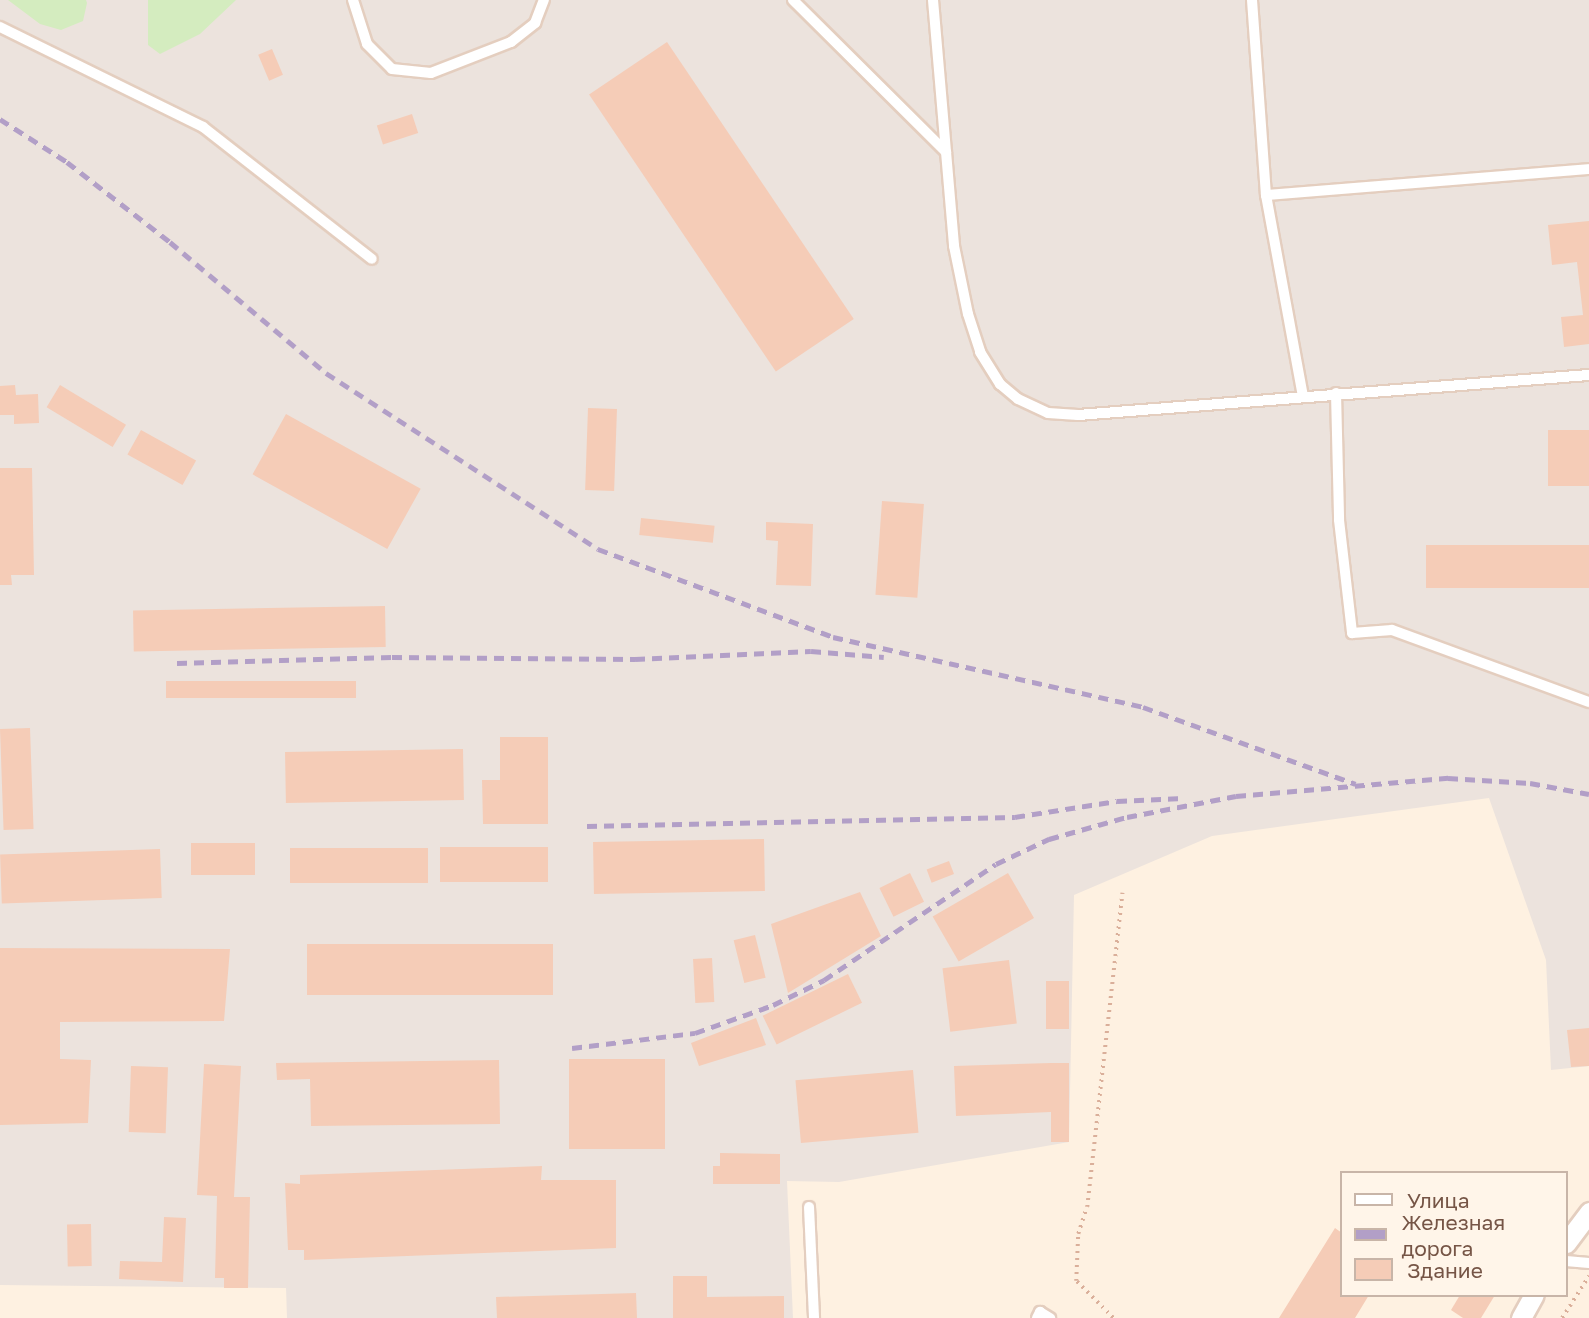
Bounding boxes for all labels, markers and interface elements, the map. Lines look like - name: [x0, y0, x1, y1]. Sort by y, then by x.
- legend: [1340, 1171, 1568, 1297]
- text: Улица: [1407, 1187, 1470, 1213]
- text: Железная дорога: [1401, 1209, 1505, 1261]
- text: Здание: [1407, 1257, 1483, 1283]

